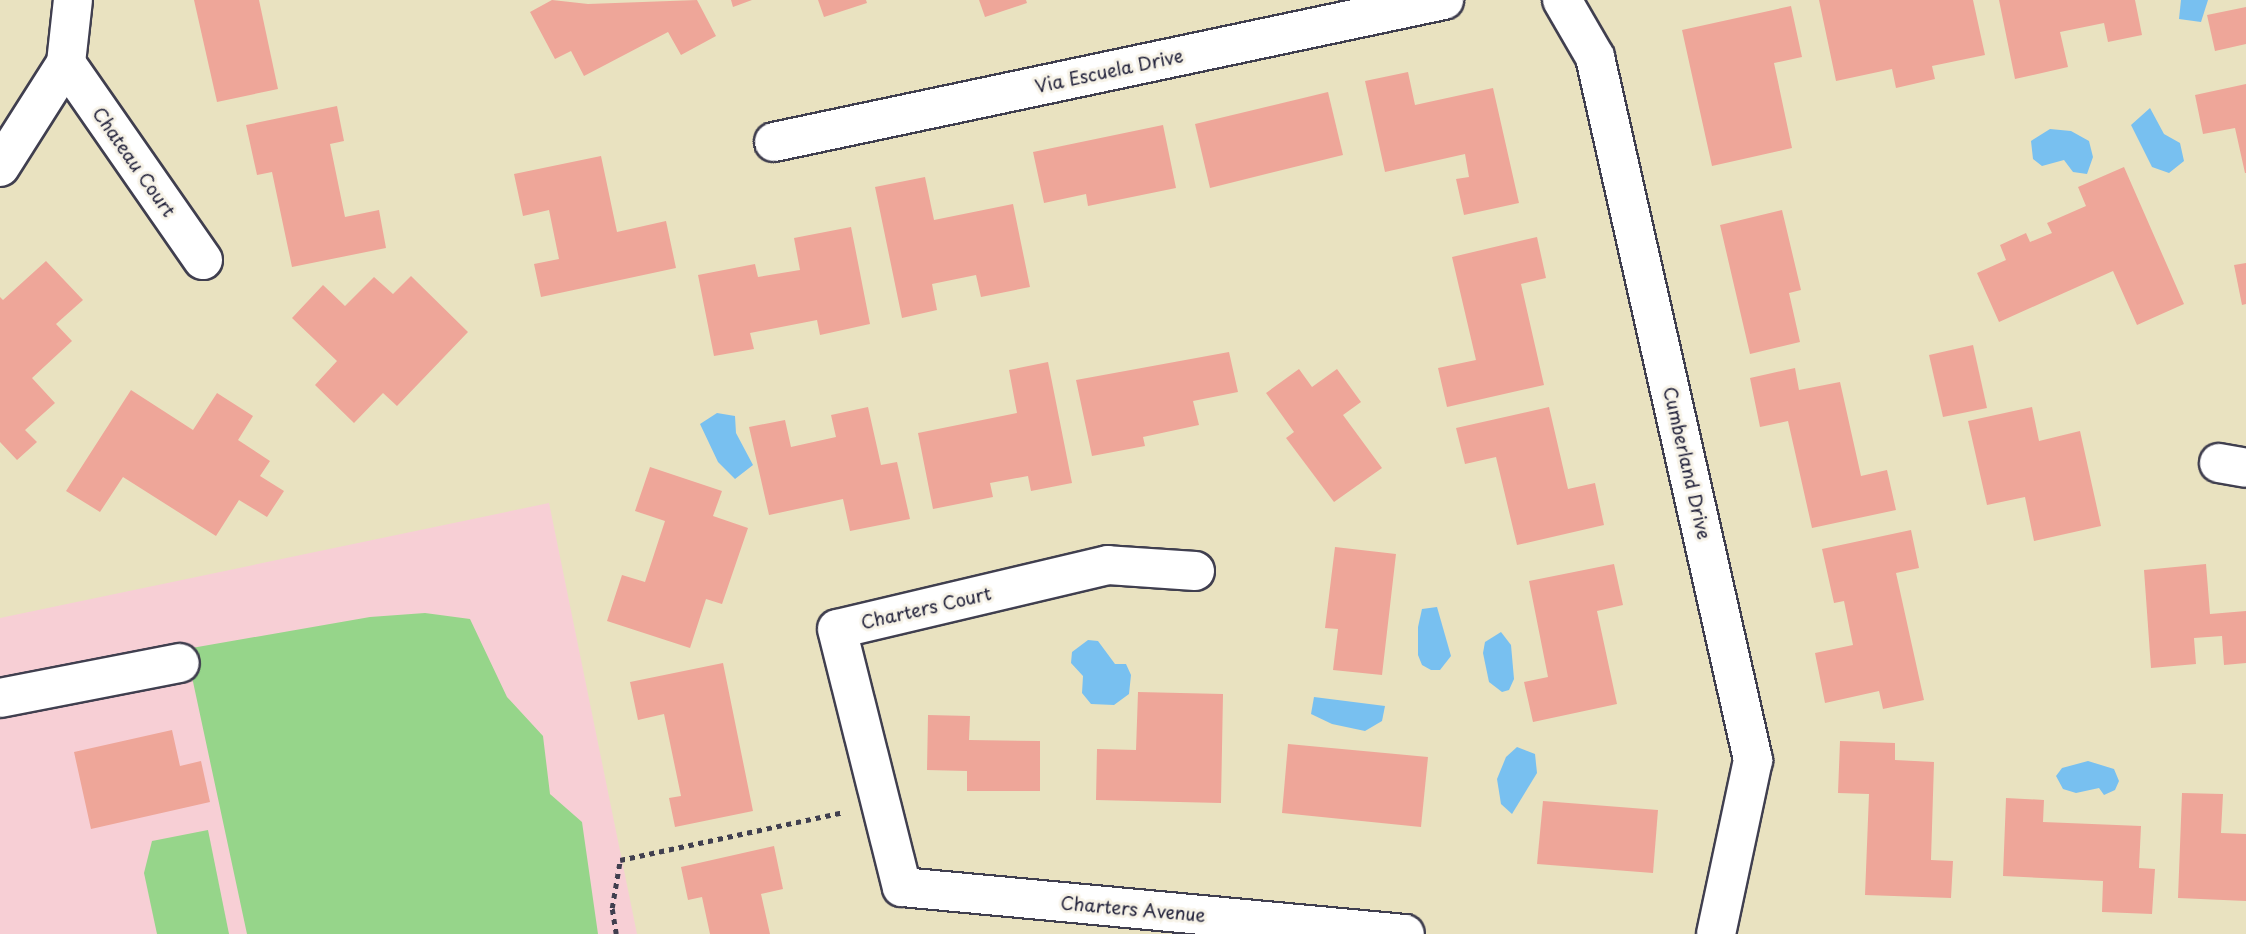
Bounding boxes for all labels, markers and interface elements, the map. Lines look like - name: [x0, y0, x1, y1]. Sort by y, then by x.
- street label: Via Escuela Drive: [1033, 45, 1185, 97]
- street label: Chateau Court: [88, 103, 180, 221]
- street label: Cumberland Drive: [1659, 384, 1715, 542]
- street label: Charters Court: [859, 583, 993, 633]
- street label: Charters Avenue: [1060, 892, 1206, 926]

